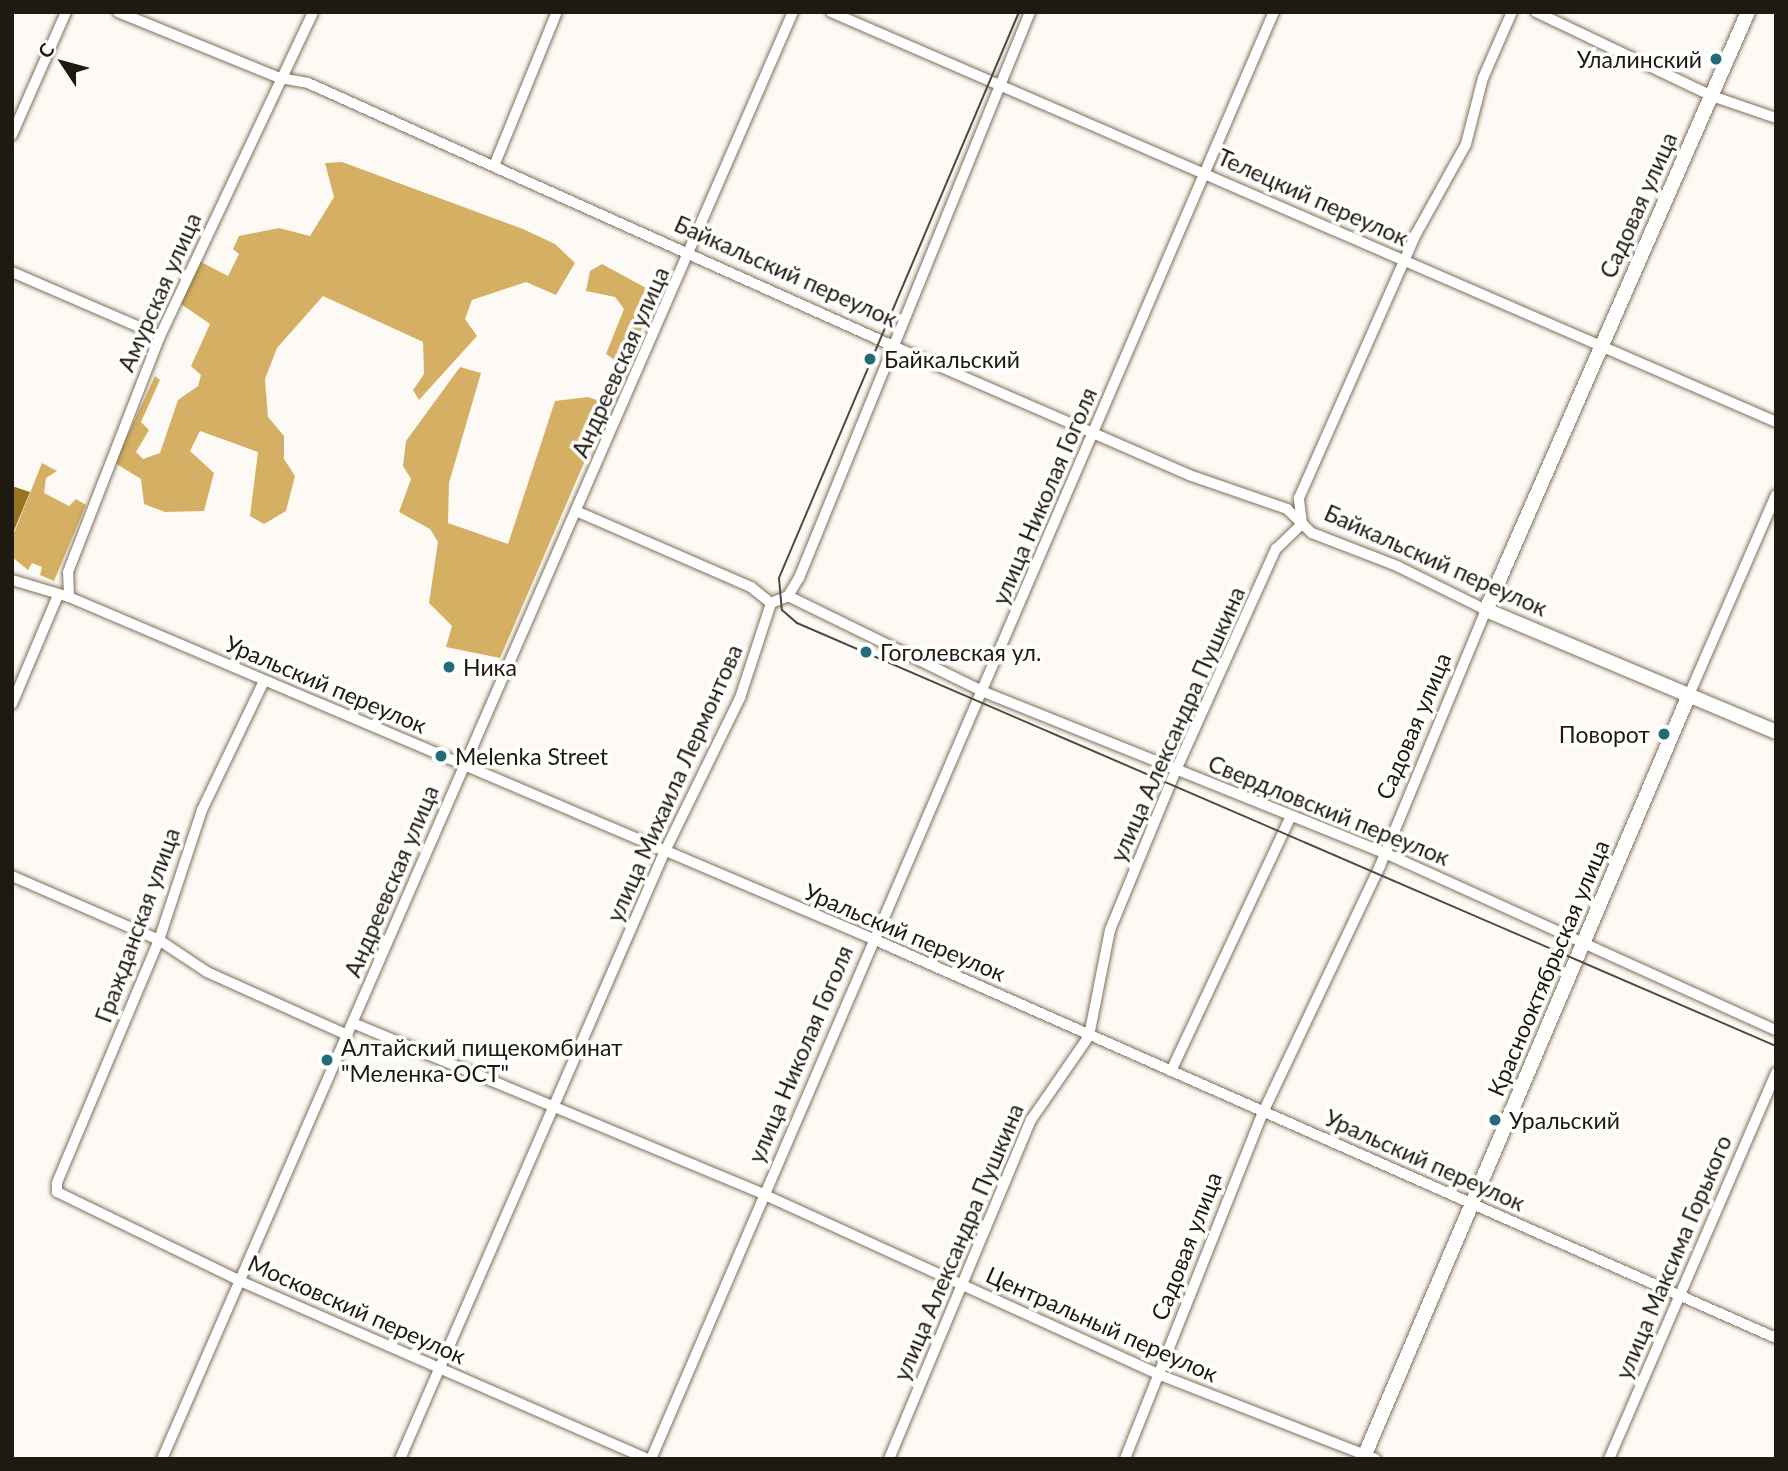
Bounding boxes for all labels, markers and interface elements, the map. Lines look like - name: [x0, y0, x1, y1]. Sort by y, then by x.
- north arrow: [28, 28, 98, 98]
- text: С: [33, 39, 59, 62]
- place label: Улалинский: [1577, 45, 1702, 73]
- marker: Улалинский: [1708, 51, 1724, 67]
- street label: Садовая улица: [1594, 128, 1682, 282]
- street label: Телецкий переулок: [1213, 143, 1413, 251]
- street label: Амурская улица: [112, 208, 206, 376]
- street label: Байкальский переулок: [670, 209, 902, 333]
- street label: Андреевская улица: [566, 262, 674, 462]
- place label: Байкальский: [884, 345, 1020, 373]
- marker: Байкальский: [862, 351, 878, 367]
- street label: улица Николая Гоголя: [986, 383, 1102, 609]
- street label: Байкальский переулок: [1320, 498, 1552, 622]
- street label: улица Александра Пушкина: [1104, 582, 1250, 866]
- street label: Уральский переулок: [221, 629, 431, 739]
- place label: Гоголевская ул.: [880, 638, 1041, 666]
- street label: улица Михаила Лермонтова: [600, 640, 748, 926]
- marker: Гоголевская ул.: [858, 644, 874, 660]
- street label: Садовая улица: [1370, 648, 1456, 804]
- place label: Ника: [463, 653, 517, 681]
- marker: Ника: [441, 659, 457, 675]
- place label: Поворот: [1559, 720, 1650, 748]
- marker: Поворот: [1656, 726, 1672, 742]
- place label: Melenka Street: [455, 742, 608, 770]
- marker: Melenka Street: [433, 748, 449, 764]
- street label: Свердловский переулок: [1204, 749, 1454, 871]
- street label: Андреевская улица: [338, 781, 444, 981]
- street label: Гражданская улица: [89, 824, 185, 1026]
- street label: Краснооктябрьская улица: [1481, 836, 1615, 1100]
- street label: Уральский переулок: [800, 877, 1010, 987]
- street label: улица Николая Гоголя: [742, 941, 858, 1167]
- place label: Алтайский пищекомбинат "Меленка-ОСТ": [341, 1033, 623, 1087]
- marker: Алтайский пищекомбинат "Меленка-ОСТ": [319, 1052, 335, 1068]
- street label: улица Александра Пушкина: [887, 1099, 1029, 1385]
- street label: Уральский переулок: [1321, 1103, 1529, 1217]
- place label: Уральский: [1509, 1106, 1620, 1134]
- marker: Уральский: [1487, 1112, 1503, 1128]
- street label: улица Максима Горького: [1609, 1131, 1737, 1383]
- street label: Садовая улица: [1145, 1168, 1227, 1324]
- street label: Московский переулок: [244, 1249, 470, 1369]
- street label: Центральный переулок: [982, 1260, 1222, 1388]

